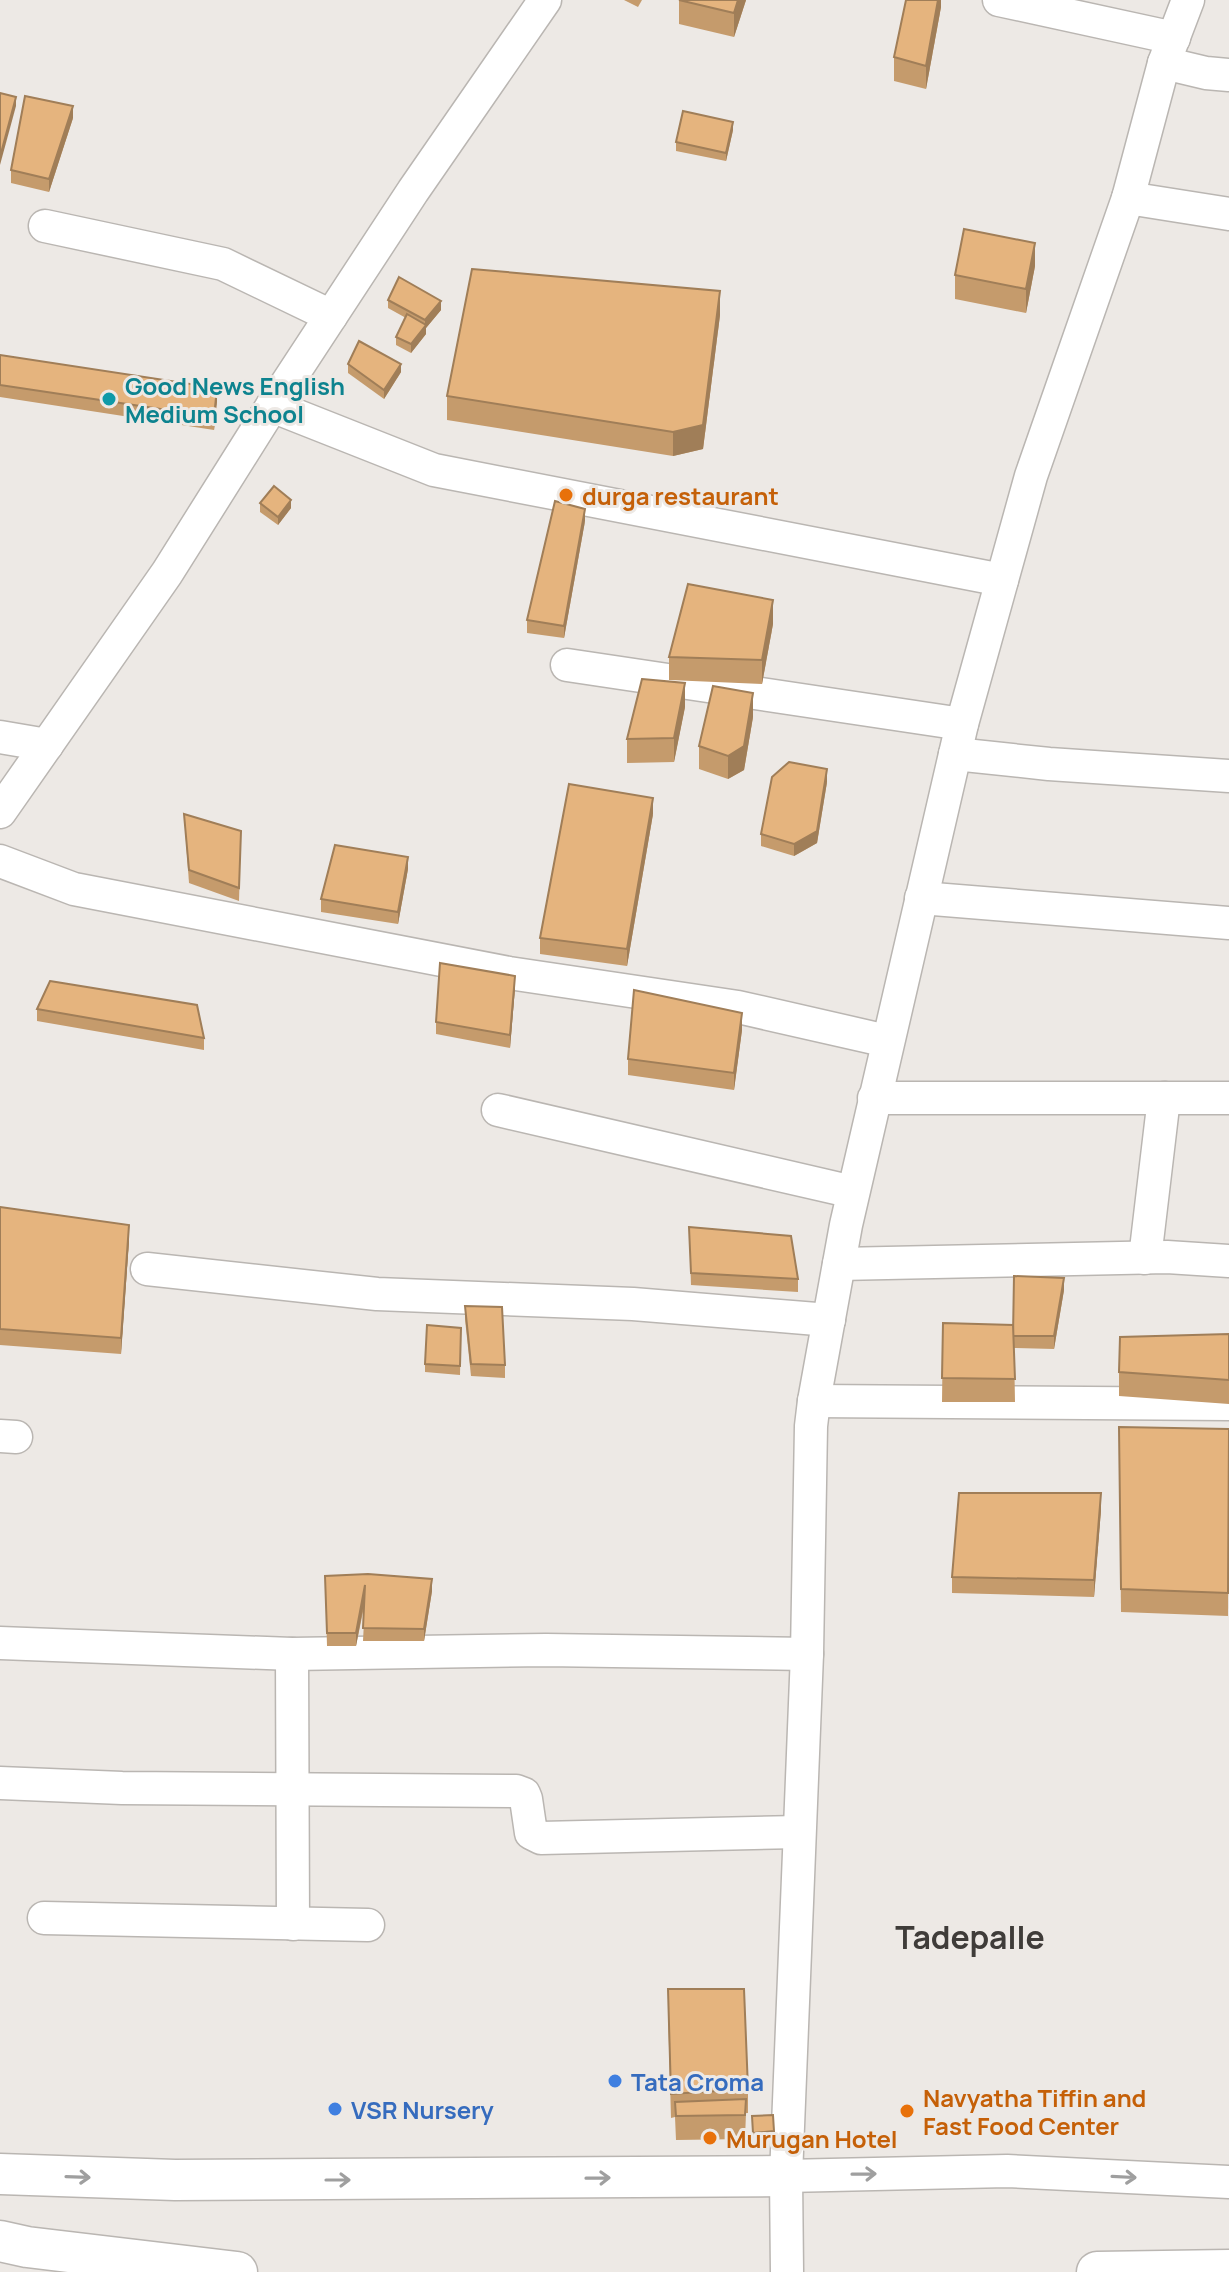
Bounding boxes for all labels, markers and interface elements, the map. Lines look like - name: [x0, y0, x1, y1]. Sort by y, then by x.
- place label: Good News English Medium School: [125, 369, 345, 430]
- marker: Good News English Medium School: [100, 390, 118, 408]
- place label: durga restaurant: [582, 479, 779, 512]
- marker: durga restaurant: [557, 486, 575, 504]
- district label: Tadepalle: [895, 1915, 1045, 1959]
- place label: Tata Croma: [631, 2065, 764, 2098]
- marker: Tata Croma: [606, 2072, 624, 2090]
- place label: Navyatha Tiffin and Fast Food Center: [923, 2081, 1146, 2142]
- place label: VSR Nursery: [351, 2093, 494, 2126]
- marker: VSR Nursery: [326, 2100, 344, 2118]
- marker: Navyatha Tiffin and Fast Food Center: [898, 2102, 916, 2120]
- place label: Murugan Hotel: [726, 2122, 898, 2155]
- marker: Murugan Hotel: [701, 2129, 719, 2147]
- one-way arrow: [850, 2166, 877, 2182]
- one-way arrow: [64, 2169, 91, 2184]
- one-way arrow: [1110, 2169, 1137, 2184]
- one-way arrow: [584, 2170, 611, 2186]
- one-way arrow: [324, 2172, 351, 2188]

